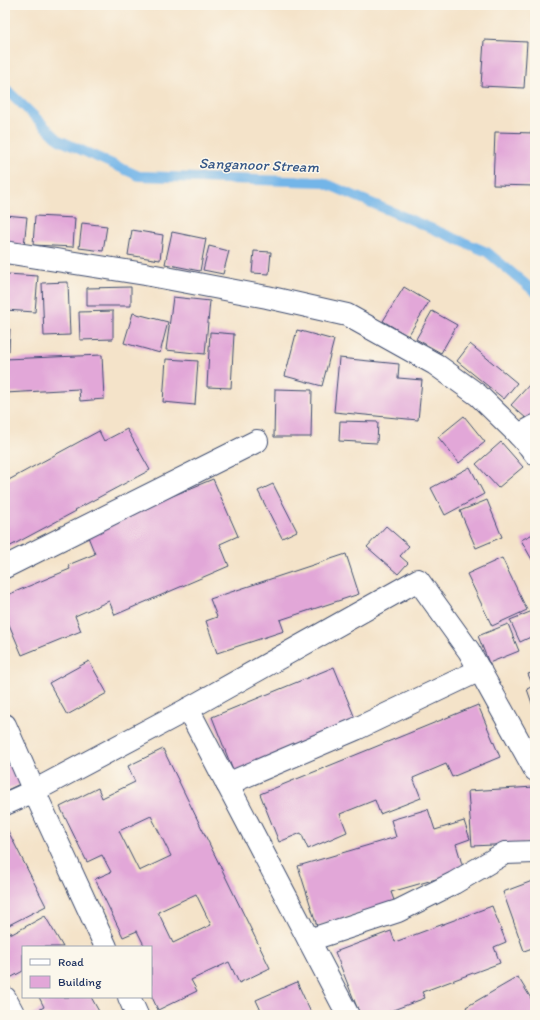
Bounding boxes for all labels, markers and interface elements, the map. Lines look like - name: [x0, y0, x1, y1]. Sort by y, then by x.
- water label: Sanganoor Stream: [199, 154, 320, 176]
- legend: [22, 946, 152, 998]
- text: Road: [58, 955, 84, 969]
- text: Building: [58, 975, 102, 989]

